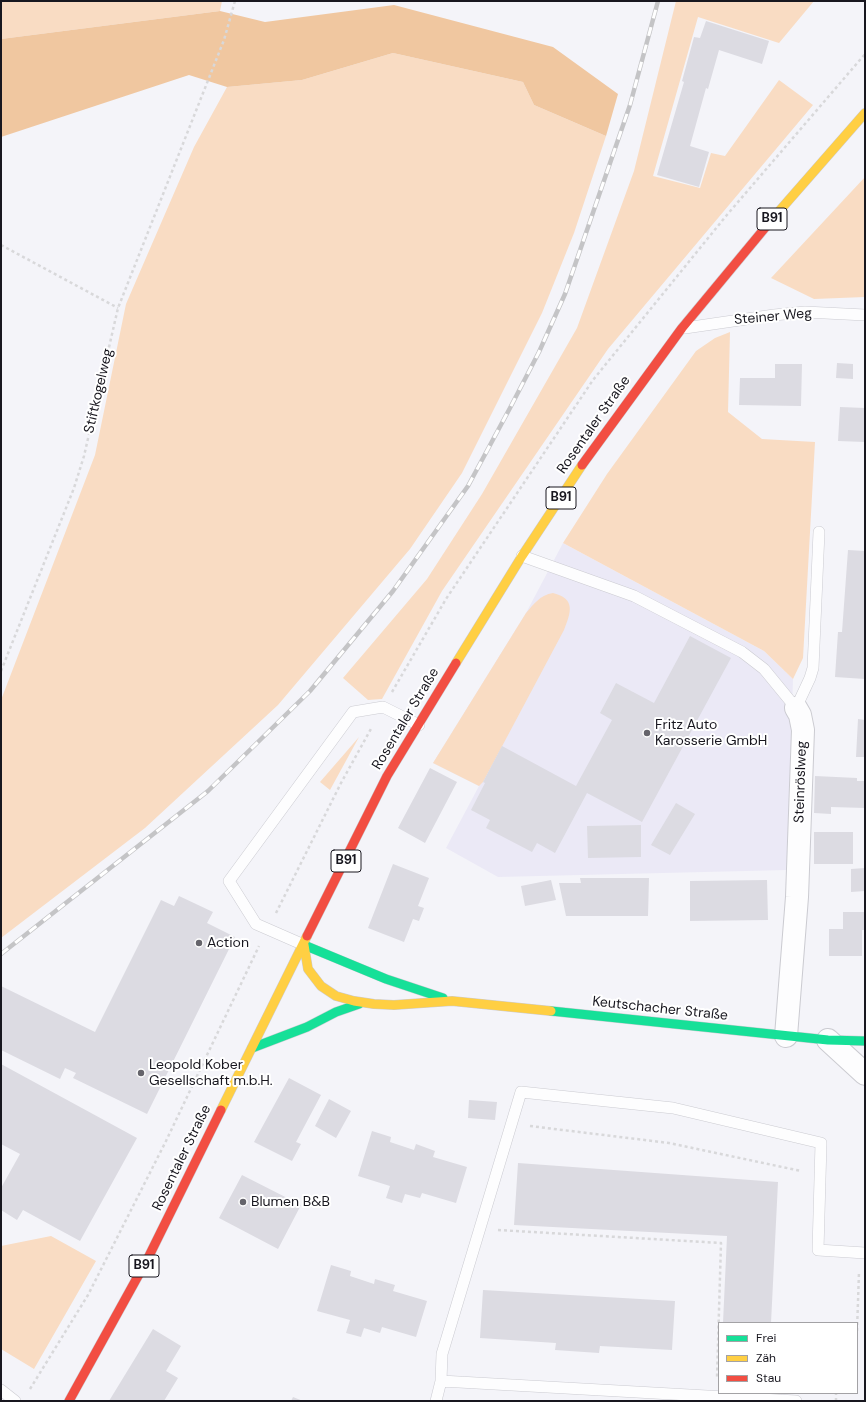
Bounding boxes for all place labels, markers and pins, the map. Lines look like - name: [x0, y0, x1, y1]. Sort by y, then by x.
- place label: Fritz Auto Karosserie GmbH: [655, 717, 767, 750]
- marker: Fritz Auto Karosserie GmbH: [642, 728, 652, 738]
- place label: Action: [207, 935, 249, 951]
- marker: Action: [194, 938, 204, 948]
- place label: Leopold Kober Gesellschaft m.b.H.: [149, 1057, 273, 1090]
- marker: Leopold Kober Gesellschaft m.b.H.: [136, 1068, 146, 1078]
- place label: Blumen B&B: [251, 1194, 330, 1210]
- marker: Blumen B&B: [238, 1197, 248, 1207]

